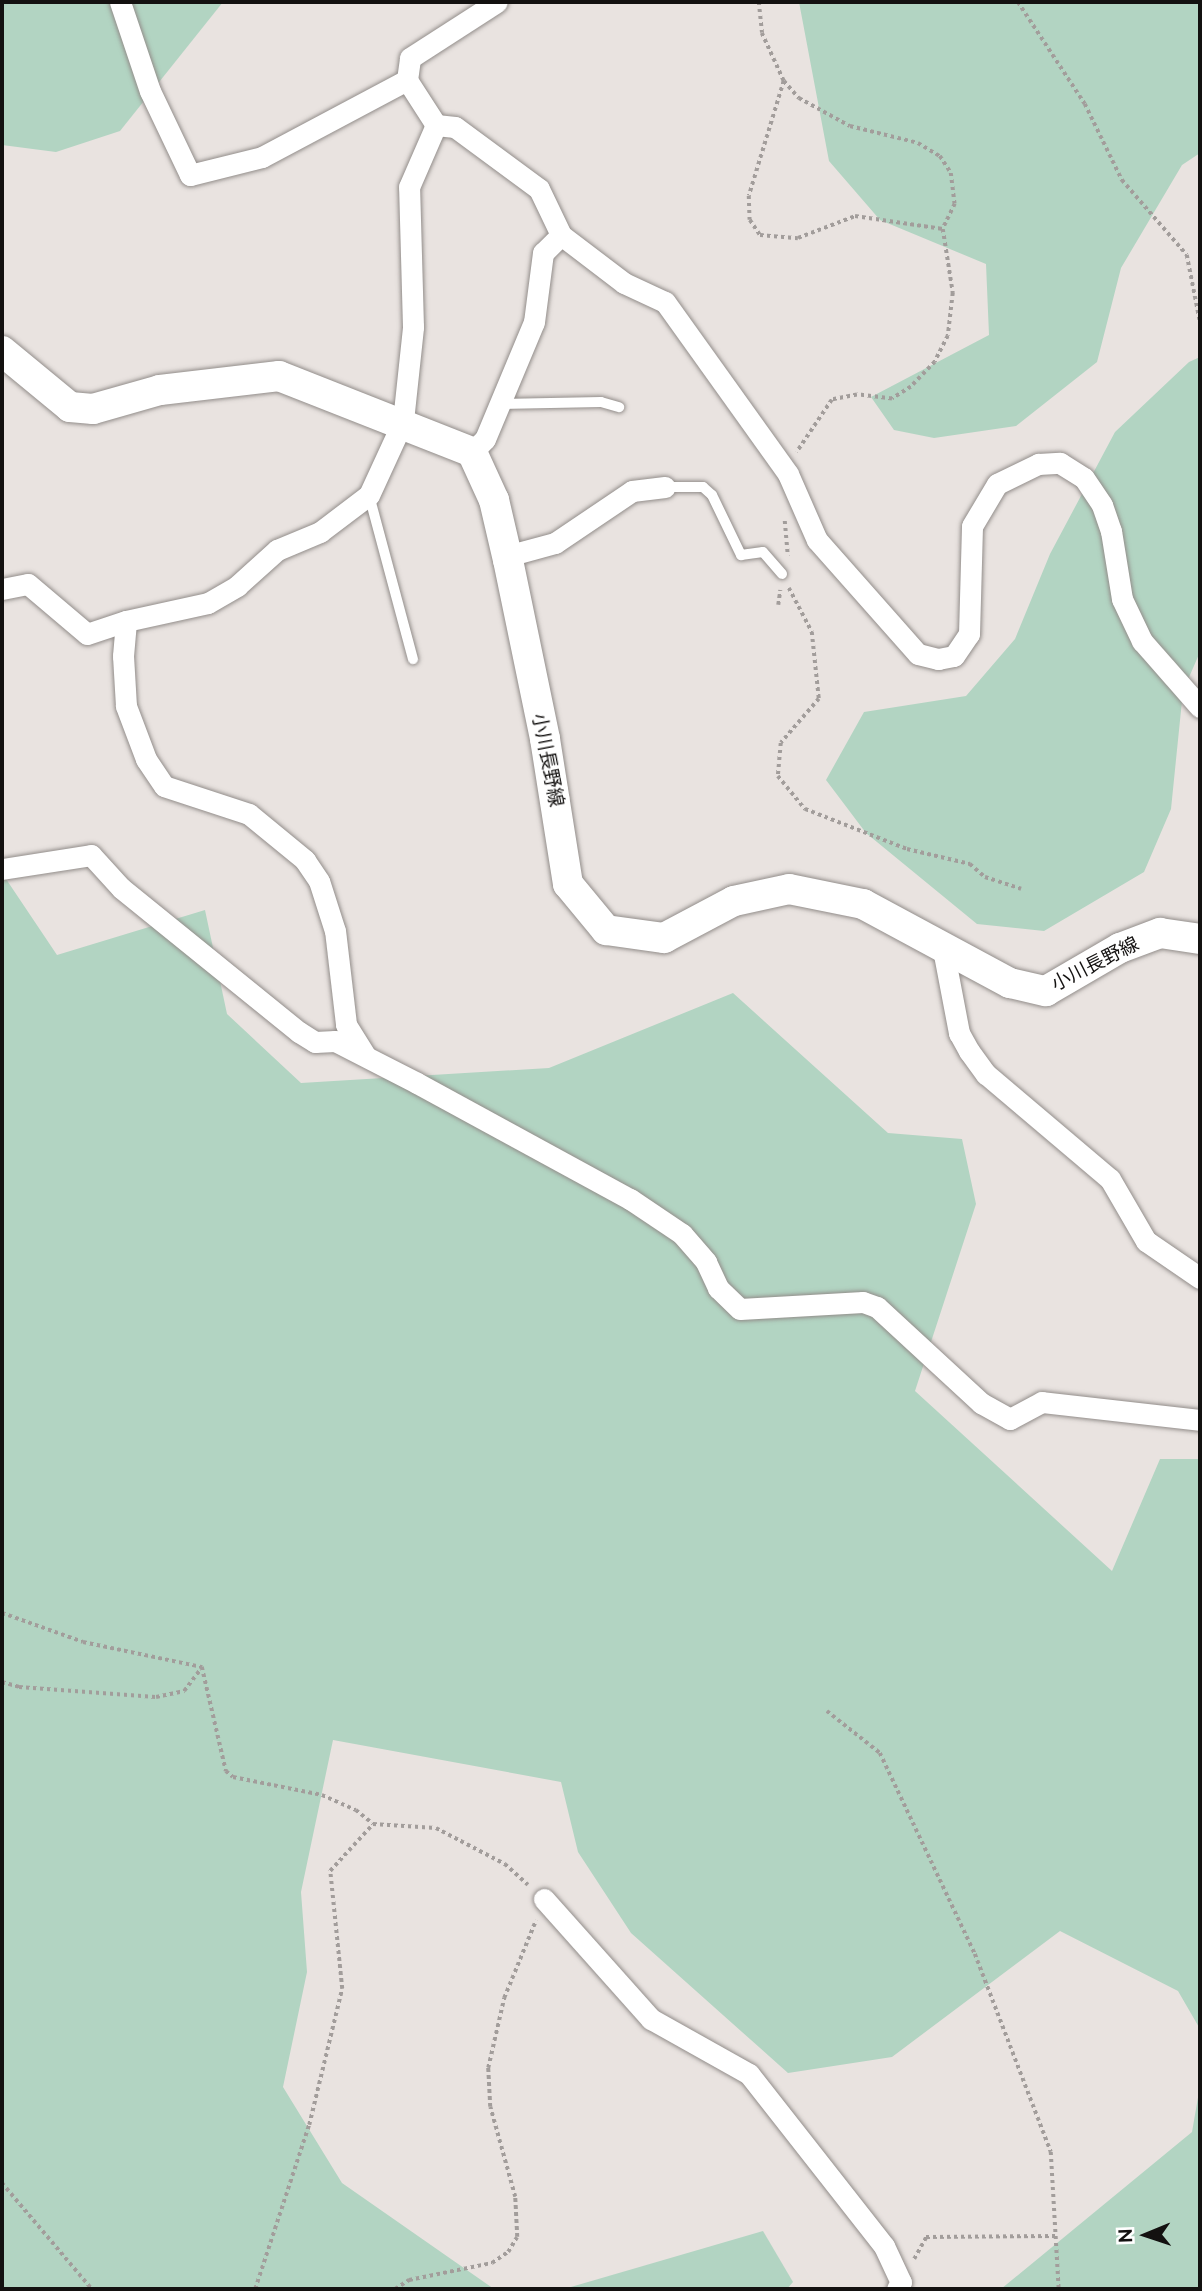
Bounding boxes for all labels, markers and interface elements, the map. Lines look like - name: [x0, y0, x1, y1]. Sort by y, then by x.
- street label: 小川長野線: [528, 711, 568, 809]
- street label: 小川長野線: [1048, 932, 1142, 996]
- north arrow: [1111, 2200, 1181, 2270]
- text: N: [1114, 2228, 1136, 2243]

